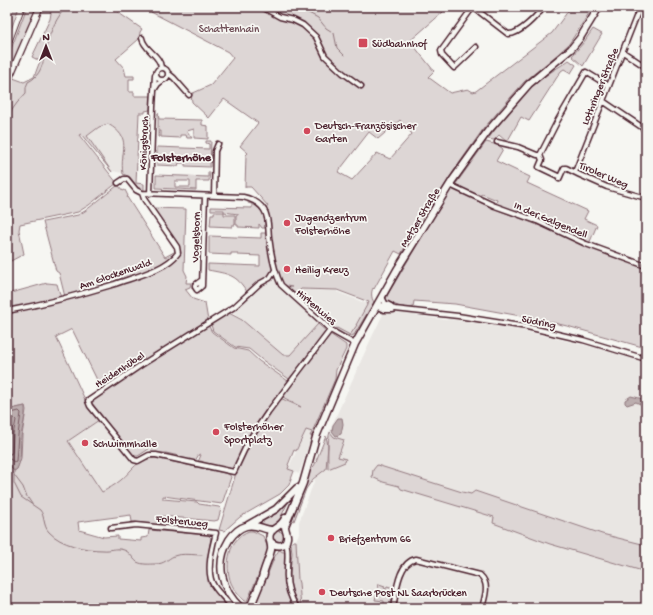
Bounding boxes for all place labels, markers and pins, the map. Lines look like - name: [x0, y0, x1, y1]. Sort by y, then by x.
- marker: Südbahnhof: [357, 37, 369, 49]
- place label: Südbahnhof: [372, 38, 428, 51]
- place label: Deutsch-Französischer Garten: [314, 121, 417, 146]
- marker: Deutsch-Französischer Garten: [302, 126, 312, 136]
- place label: Jugendzentrum Folsterhöhe: [294, 213, 367, 238]
- marker: Jugendzentrum Folsterhöhe: [282, 218, 292, 228]
- marker: Heilig Kreuz: [282, 264, 292, 274]
- place label: Heilig Kreuz: [295, 265, 350, 277]
- place label: Folsterhöher Sportplatz: [223, 422, 284, 447]
- marker: Folsterhöher Sportplatz: [211, 427, 221, 437]
- marker: Schwimmhalle: [80, 438, 90, 448]
- place label: Schwimmhalle: [93, 439, 157, 451]
- marker: Briefzentrum 66: [326, 533, 336, 543]
- place label: Briefzentrum 66: [338, 533, 411, 546]
- marker: Deutsche Post NL Saarbrücken: [317, 587, 327, 597]
- place label: Deutsche Post NL Saarbrücken: [329, 588, 468, 600]

